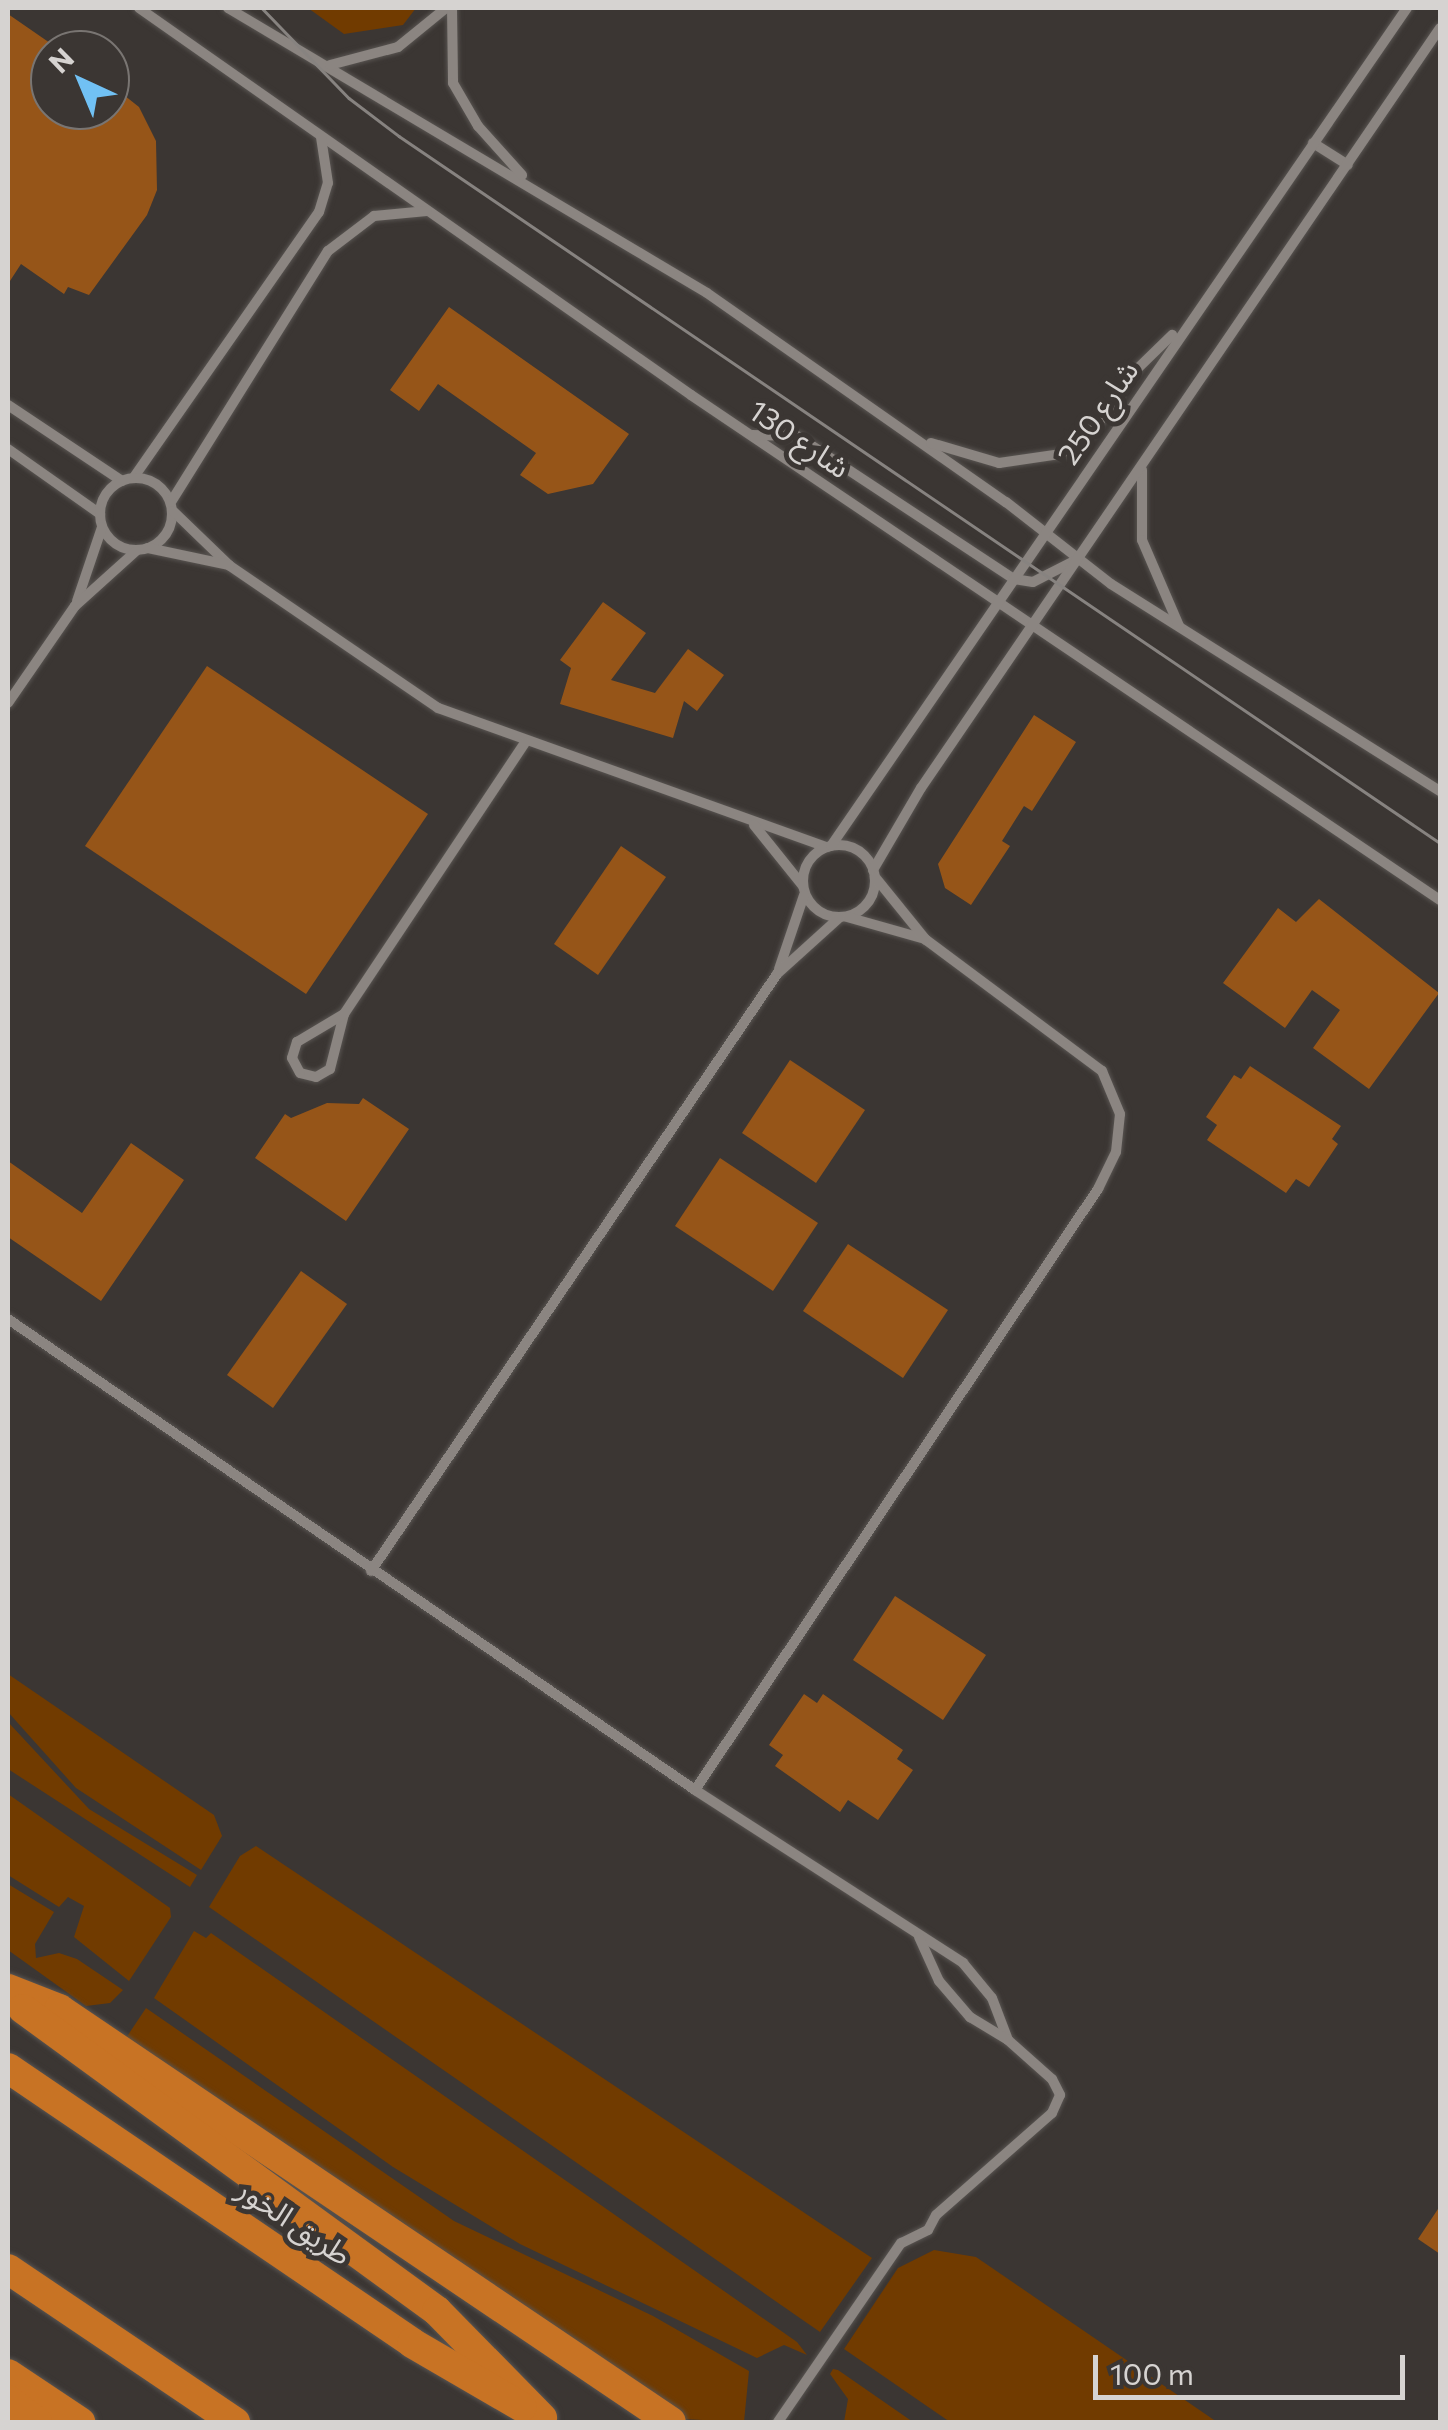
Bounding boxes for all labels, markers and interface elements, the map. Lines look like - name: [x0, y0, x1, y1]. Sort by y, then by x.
- north arrow: [30, 30, 130, 130]
- text: N: [41, 40, 80, 79]
- street label: شارع 250: [1049, 353, 1145, 471]
- street label: شارع 130: [743, 391, 857, 485]
- street label: طريق الخور: [231, 2170, 359, 2272]
- scale bar: [1098, 2335, 1410, 2397]
- text: 100 m: [1110, 2354, 1194, 2391]

